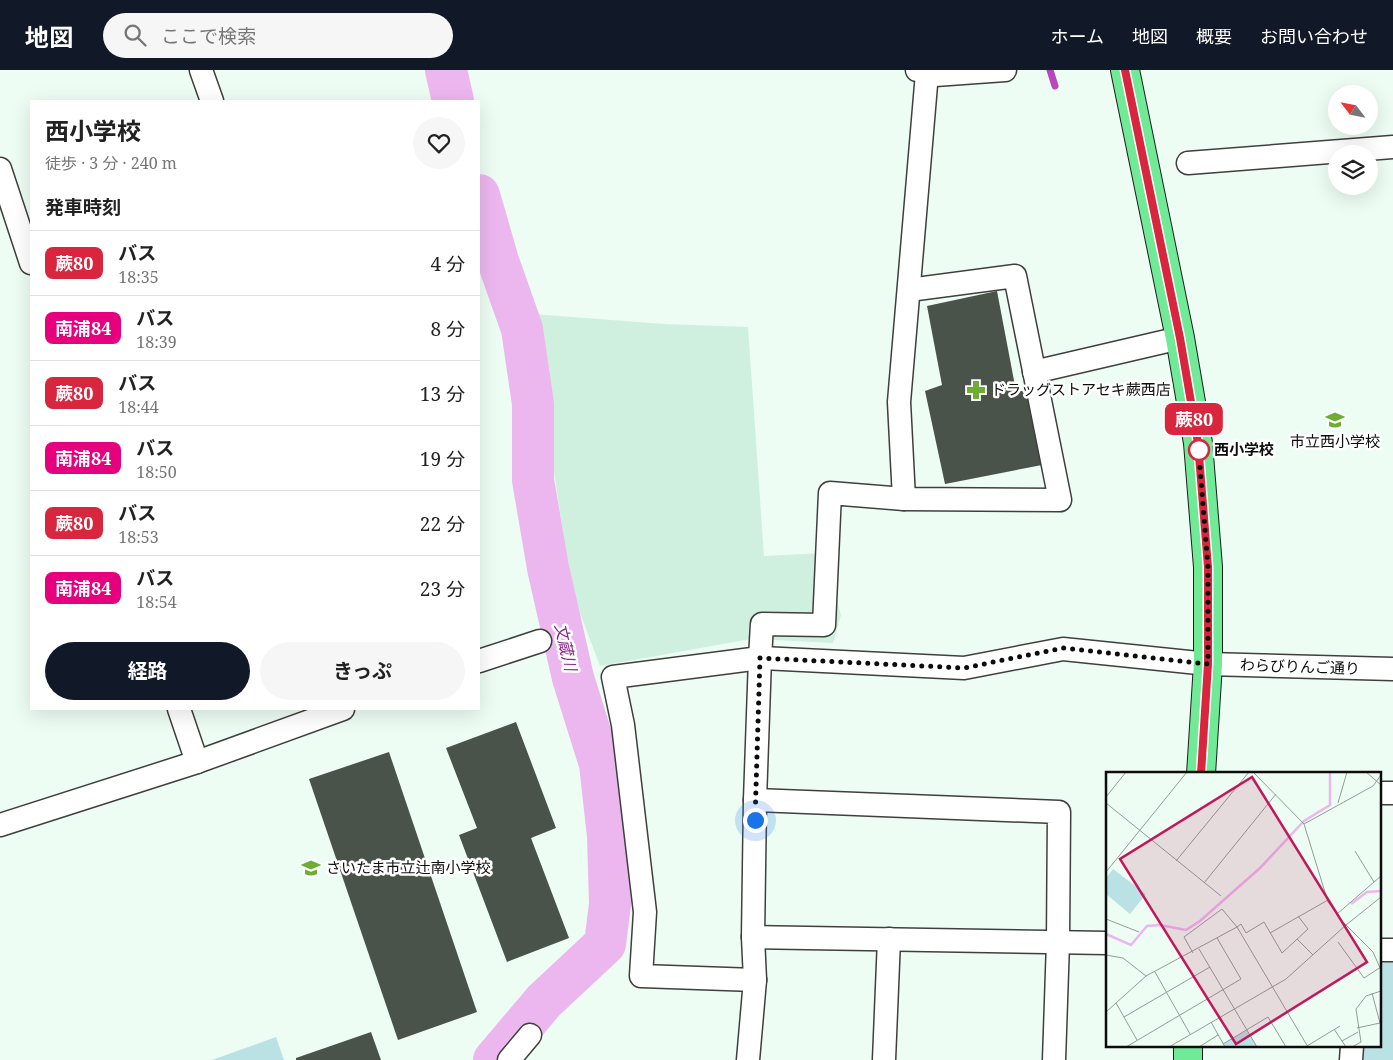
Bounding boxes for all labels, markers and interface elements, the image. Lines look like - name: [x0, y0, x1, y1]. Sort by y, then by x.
- search box: [103, 13, 453, 58]
- text: 地図: [25, 20, 73, 53]
- icon: search: [121, 21, 149, 49]
- text: ここで検索: [161, 23, 256, 49]
- text: ホーム: [1051, 24, 1104, 48]
- text: 地図: [1132, 24, 1168, 48]
- text: 概要: [1196, 24, 1232, 48]
- text: お問い合わせ: [1260, 24, 1368, 48]
- north arrow: [1328, 85, 1378, 135]
- map controls: [1328, 85, 1378, 195]
- text: 西小学校: [45, 114, 141, 147]
- button: heart: [413, 117, 465, 169]
- button: layers: [1328, 145, 1378, 195]
- text: 徒歩 · 3 分 · 240 m: [45, 152, 177, 174]
- text: 発車時刻: [45, 194, 121, 220]
- text: バス: [118, 240, 156, 266]
- text: 蕨80: [55, 251, 93, 275]
- text: 4 分: [430, 251, 465, 277]
- text: 18:35: [118, 266, 159, 288]
- text: バス: [136, 305, 174, 331]
- text: 南浦84: [55, 316, 111, 340]
- text: 8 分: [430, 316, 465, 342]
- text: 18:39: [136, 331, 177, 353]
- text: バス: [118, 370, 156, 396]
- pharmacy icon: ドラッグストアセキ蕨西店: [965, 379, 987, 401]
- place label: ドラッグストアセキ蕨西店: [991, 379, 1171, 399]
- text: 蕨80: [55, 381, 93, 405]
- text: 13 分: [420, 381, 465, 407]
- text: 18:44: [118, 396, 159, 418]
- line badge: 蕨80: [1165, 403, 1223, 435]
- text: 蕨80: [1175, 407, 1213, 431]
- school or university icon: 市立西小学校: [1324, 409, 1346, 431]
- place label: 市立西小学校: [1290, 431, 1380, 451]
- text: バス: [136, 435, 174, 461]
- marker: 西小学校: [1188, 439, 1210, 461]
- place label: 西小学校: [1214, 439, 1274, 459]
- text: 南浦84: [55, 446, 111, 470]
- text: 19 分: [420, 446, 465, 472]
- text: 18:50: [136, 461, 177, 483]
- text: バス: [118, 500, 156, 526]
- text: 蕨80: [55, 511, 93, 535]
- text: 22 分: [420, 511, 465, 537]
- text: 18:53: [118, 526, 159, 548]
- text: バス: [136, 565, 174, 591]
- text: 南浦84: [55, 576, 111, 600]
- text: 23 分: [420, 576, 465, 602]
- text: 18:54: [136, 591, 177, 613]
- water label: 文蔵川: [550, 621, 583, 675]
- button: 経路: [45, 642, 250, 700]
- button: きっぷ: [260, 642, 465, 700]
- street label: わらびりんご通り: [1240, 654, 1360, 678]
- inset map: [1106, 772, 1380, 1048]
- your location: [743, 808, 768, 833]
- school or university icon: さいたま市立辻南小学校: [300, 857, 322, 879]
- place label: さいたま市立辻南小学校: [326, 857, 491, 877]

